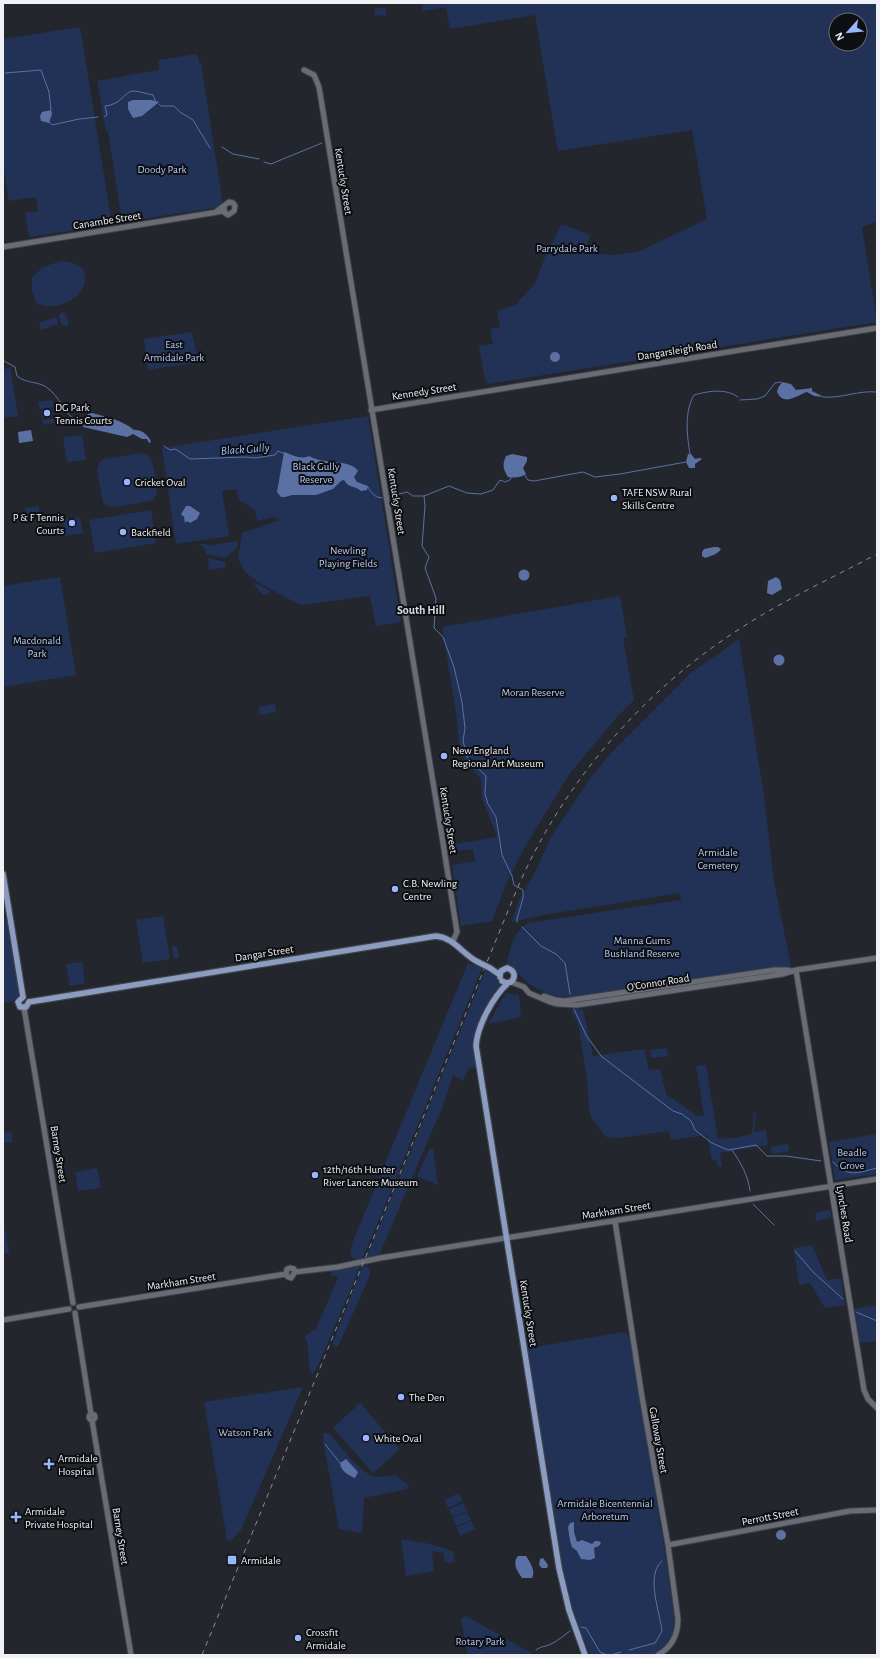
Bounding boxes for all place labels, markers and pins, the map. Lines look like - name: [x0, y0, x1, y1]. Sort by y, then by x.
- place label: DG Park Tennis Courts: [55, 402, 112, 426]
- marker: DG Park Tennis Courts: [42, 408, 52, 418]
- marker: Cricket Oval: [122, 477, 132, 487]
- place label: Cricket Oval: [135, 477, 185, 488]
- place label: TAFE NSW Rural Skills Centre: [622, 487, 692, 511]
- marker: TAFE NSW Rural Skills Centre: [609, 493, 619, 503]
- place label: P & F Tennis Courts: [13, 512, 64, 536]
- marker: P & F Tennis Courts: [67, 518, 77, 528]
- marker: Backfield: [118, 527, 128, 537]
- place label: Backfield: [131, 527, 171, 538]
- place label: New England Regional Art Museum: [452, 745, 544, 769]
- marker: New England Regional Art Museum: [439, 751, 449, 761]
- place label: C.B. Newling Centre: [403, 878, 458, 902]
- marker: C.B. Newling Centre: [390, 884, 400, 894]
- place label: 12th/16th Hunter River Lancers Museum: [323, 1164, 418, 1188]
- marker: 12th/16th Hunter River Lancers Museum: [310, 1170, 320, 1180]
- marker: The Den: [396, 1392, 406, 1402]
- place label: The Den: [409, 1392, 445, 1403]
- marker: White Oval: [361, 1433, 371, 1443]
- place label: White Oval: [374, 1433, 422, 1444]
- place label: Armidale Hospital: [58, 1453, 98, 1477]
- marker: Armidale Hospital: [43, 1458, 55, 1470]
- place label: Armidale Private Hospital: [25, 1506, 93, 1530]
- marker: Armidale Private Hospital: [10, 1511, 22, 1523]
- marker: Armidale: [226, 1554, 238, 1566]
- place label: Armidale: [241, 1555, 281, 1566]
- place label: Crossfit Armidale: [306, 1627, 346, 1651]
- marker: Crossfit Armidale: [293, 1633, 303, 1643]

